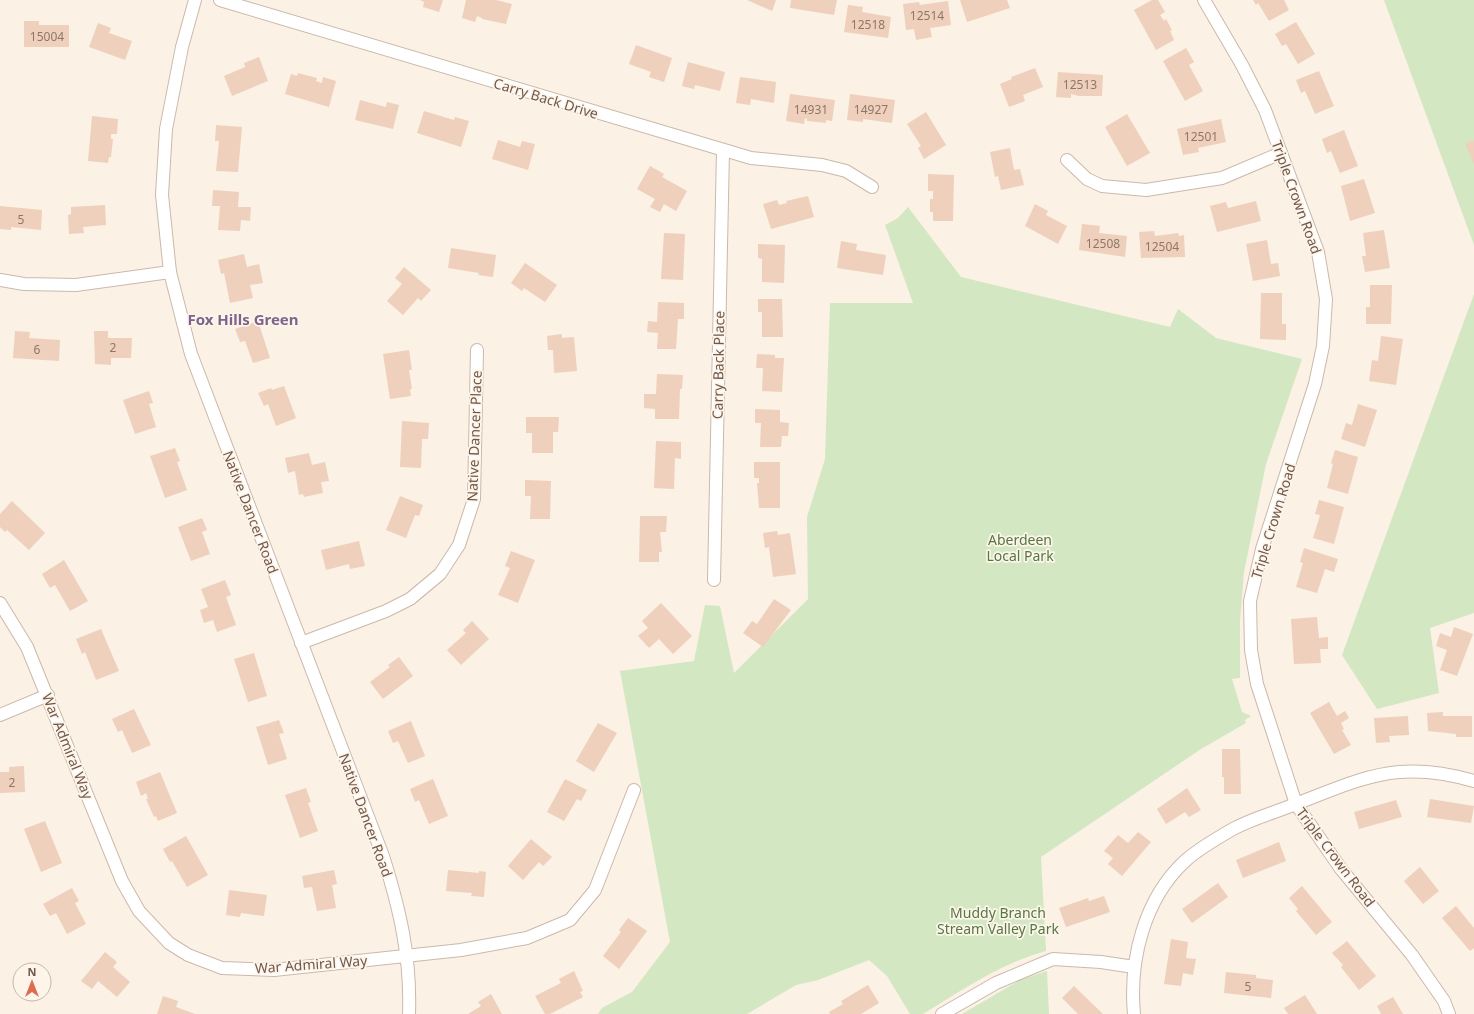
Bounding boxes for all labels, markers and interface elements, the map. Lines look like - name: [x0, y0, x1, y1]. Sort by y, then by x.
- house number: 12514: [910, 7, 944, 24]
- house number: 12518: [851, 16, 885, 33]
- house number: 15004: [30, 28, 64, 45]
- street label: Carry Back Drive: [491, 73, 601, 123]
- house number: 12513: [1063, 76, 1097, 93]
- house number: 14931: [794, 101, 828, 118]
- house number: 14927: [854, 101, 888, 118]
- house number: 12501: [1184, 128, 1218, 145]
- street label: Triple Crown Road: [1268, 138, 1326, 256]
- house number: 5: [18, 211, 25, 228]
- house number: 12508: [1086, 235, 1120, 252]
- house number: 12504: [1145, 238, 1179, 255]
- district label: Fox Hills Green: [187, 309, 299, 329]
- street label: Carry Back Place: [708, 311, 728, 419]
- house number: 2: [110, 339, 117, 356]
- house number: 6: [34, 341, 41, 358]
- street label: Native Dancer Place: [462, 370, 486, 502]
- street label: Native Dancer Road: [219, 448, 283, 576]
- street label: Triple Crown Road: [1246, 461, 1300, 581]
- park label: Aberdeen Local Park: [986, 530, 1054, 565]
- street label: War Admiral Way: [38, 690, 98, 803]
- street label: Native Dancer Road: [335, 751, 397, 879]
- house number: 2: [9, 774, 16, 791]
- street label: Triple Crown Road: [1292, 803, 1380, 911]
- park label: Muddy Branch Stream Valley Park: [937, 903, 1059, 938]
- street label: War Admiral Way: [254, 951, 369, 977]
- north arrow: [12, 962, 52, 1002]
- text: N: [28, 964, 36, 979]
- house number: 5: [1245, 978, 1252, 995]

